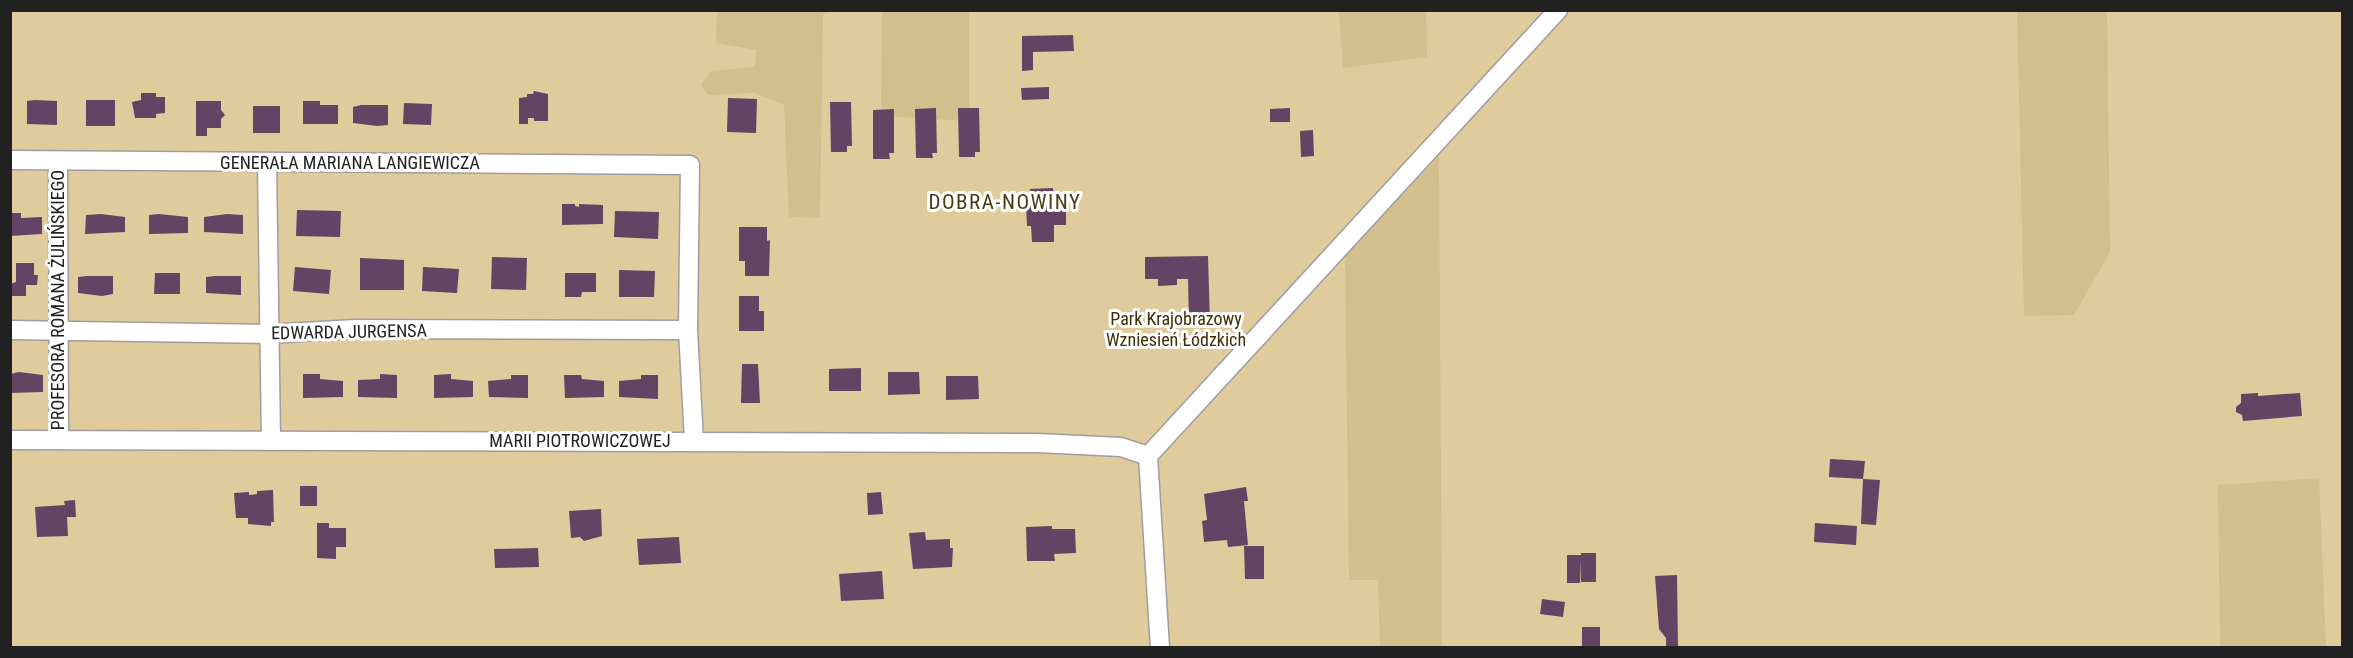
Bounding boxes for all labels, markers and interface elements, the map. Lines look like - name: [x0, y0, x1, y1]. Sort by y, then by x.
- street label: GENERAŁA MARIANA LANGIEWICZA: [220, 152, 481, 173]
- street label: PROFESORA ROMANA ŻULIŃSKIEGO: [47, 170, 68, 430]
- district label: DOBRA-NOWINY: [928, 190, 1082, 214]
- park label: Park Krajobrazowy Wzniesień Łódzkich: [1106, 308, 1246, 350]
- street label: EDWARDA JURGENSA: [271, 320, 428, 343]
- street label: MARII PIOTROWICZOWEJ: [489, 430, 671, 451]

